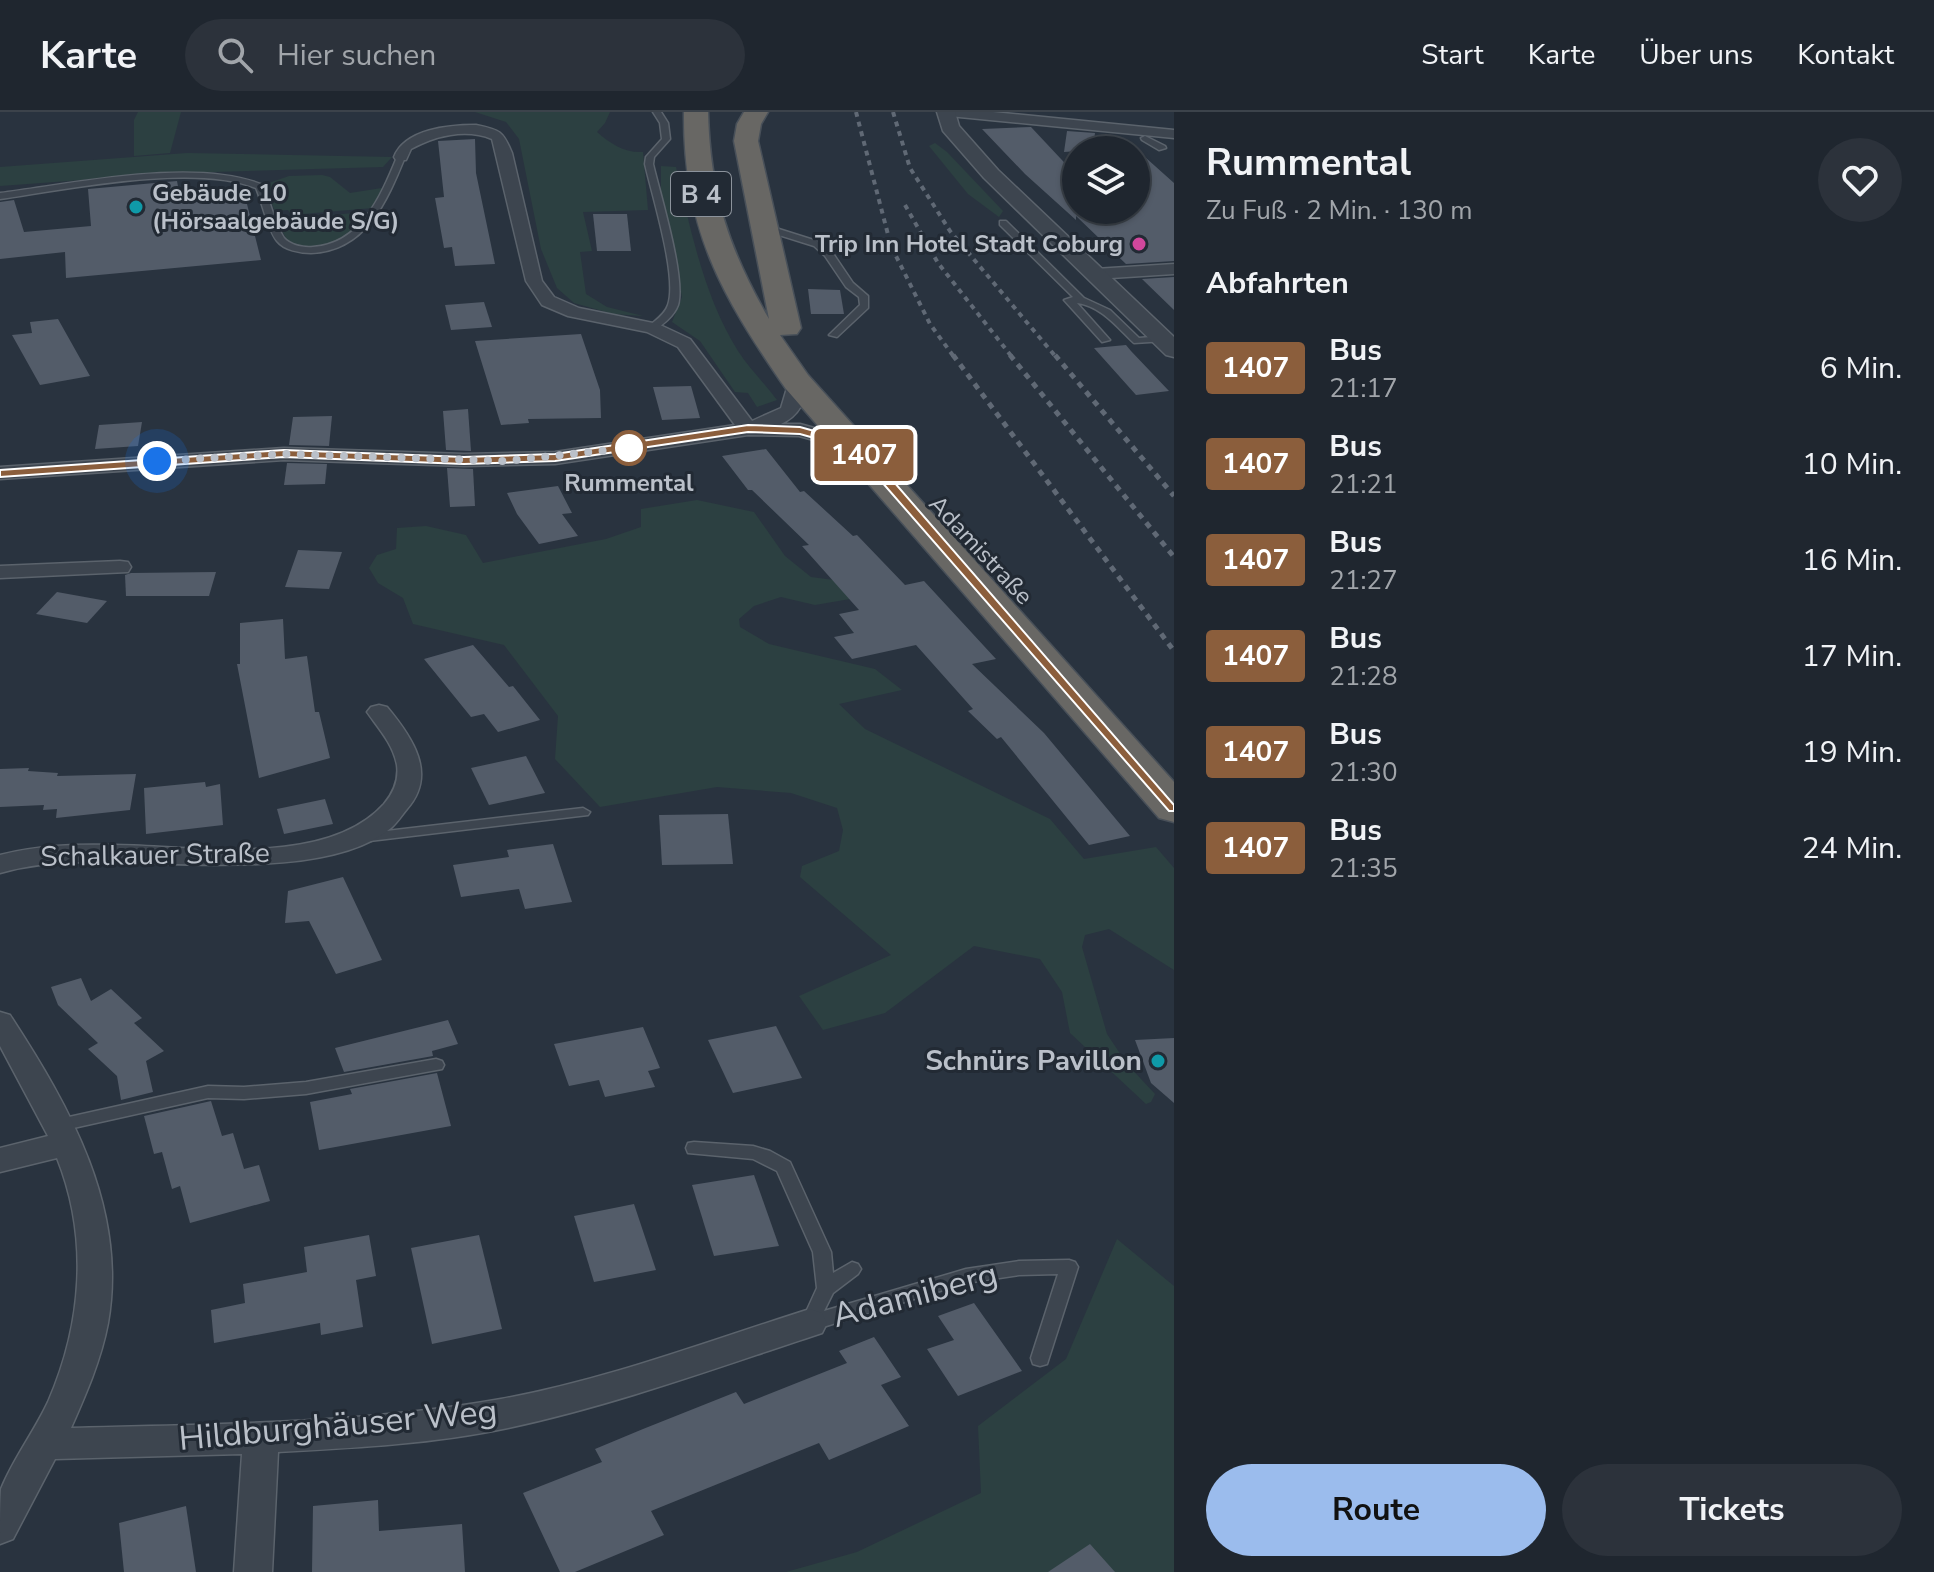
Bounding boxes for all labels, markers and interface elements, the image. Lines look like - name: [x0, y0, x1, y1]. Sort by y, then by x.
- search box: [185, 19, 745, 91]
- text: Karte: [40, 30, 137, 81]
- icon: search: [213, 33, 257, 77]
- text: Hier suchen: [277, 35, 436, 76]
- text: Start: [1421, 36, 1484, 74]
- text: Karte: [1528, 36, 1595, 74]
- text: Über uns: [1639, 36, 1753, 74]
- text: Kontakt: [1797, 36, 1894, 74]
- map controls: [1062, 136, 1150, 224]
- button: layers: [1062, 136, 1150, 224]
- text: Rummental: [1206, 137, 1411, 188]
- button: heart: [1818, 138, 1902, 222]
- road number: B 4: [671, 172, 731, 216]
- place label: Gebäude 10 (Hörsaalgebäude S/G): [152, 177, 399, 237]
- text: Zu Fuß · 2 Min. · 130 m: [1206, 193, 1472, 228]
- marker: Gebäude 10 (Hörsaalgebäude S/G): [127, 198, 145, 216]
- place label: Trip Inn Hotel Stadt Coburg: [815, 228, 1123, 260]
- marker: Trip Inn Hotel Stadt Coburg: [1130, 235, 1148, 253]
- text: Abfahrten: [1206, 263, 1349, 304]
- text: Bus: [1329, 330, 1382, 371]
- text: 6 Min.: [1820, 348, 1902, 389]
- text: 1407: [1222, 349, 1289, 387]
- text: 21:17: [1329, 371, 1398, 406]
- text: Bus: [1329, 426, 1382, 467]
- line badge: 1407: [808, 429, 920, 481]
- marker: Rummental: [612, 431, 646, 465]
- text: 1407: [830, 436, 898, 474]
- your location: [137, 441, 177, 481]
- text: 10 Min.: [1802, 444, 1902, 485]
- text: 1407: [1222, 445, 1289, 483]
- place label: Rummental: [564, 467, 694, 499]
- text: 21:21: [1329, 467, 1398, 502]
- street label: Adamistraße: [922, 488, 1040, 612]
- text: Bus: [1329, 522, 1382, 563]
- text: 16 Min.: [1802, 540, 1902, 581]
- text: 1407: [1222, 541, 1289, 579]
- text: 21:27: [1329, 563, 1398, 598]
- text: Bus: [1329, 618, 1382, 659]
- text: 17 Min.: [1802, 636, 1902, 677]
- text: 1407: [1222, 637, 1289, 675]
- text: 21:28: [1329, 659, 1398, 694]
- text: Bus: [1329, 714, 1382, 755]
- text: 19 Min.: [1802, 732, 1902, 773]
- text: 1407: [1222, 733, 1289, 771]
- text: 21:30: [1329, 755, 1398, 790]
- text: Bus: [1329, 810, 1382, 851]
- text: 24 Min.: [1802, 828, 1902, 869]
- text: 1407: [1222, 829, 1289, 867]
- street label: Schalkauer Straße: [40, 834, 270, 876]
- text: 21:35: [1329, 851, 1398, 886]
- place label: Schnürs Pavillon: [925, 1042, 1142, 1080]
- marker: Schnürs Pavillon: [1149, 1052, 1167, 1070]
- street label: Adamiberg: [827, 1251, 1003, 1339]
- street label: Hildburghäuser Weg: [177, 1388, 499, 1462]
- button: Route: [1206, 1464, 1546, 1556]
- button: Tickets: [1562, 1464, 1902, 1556]

